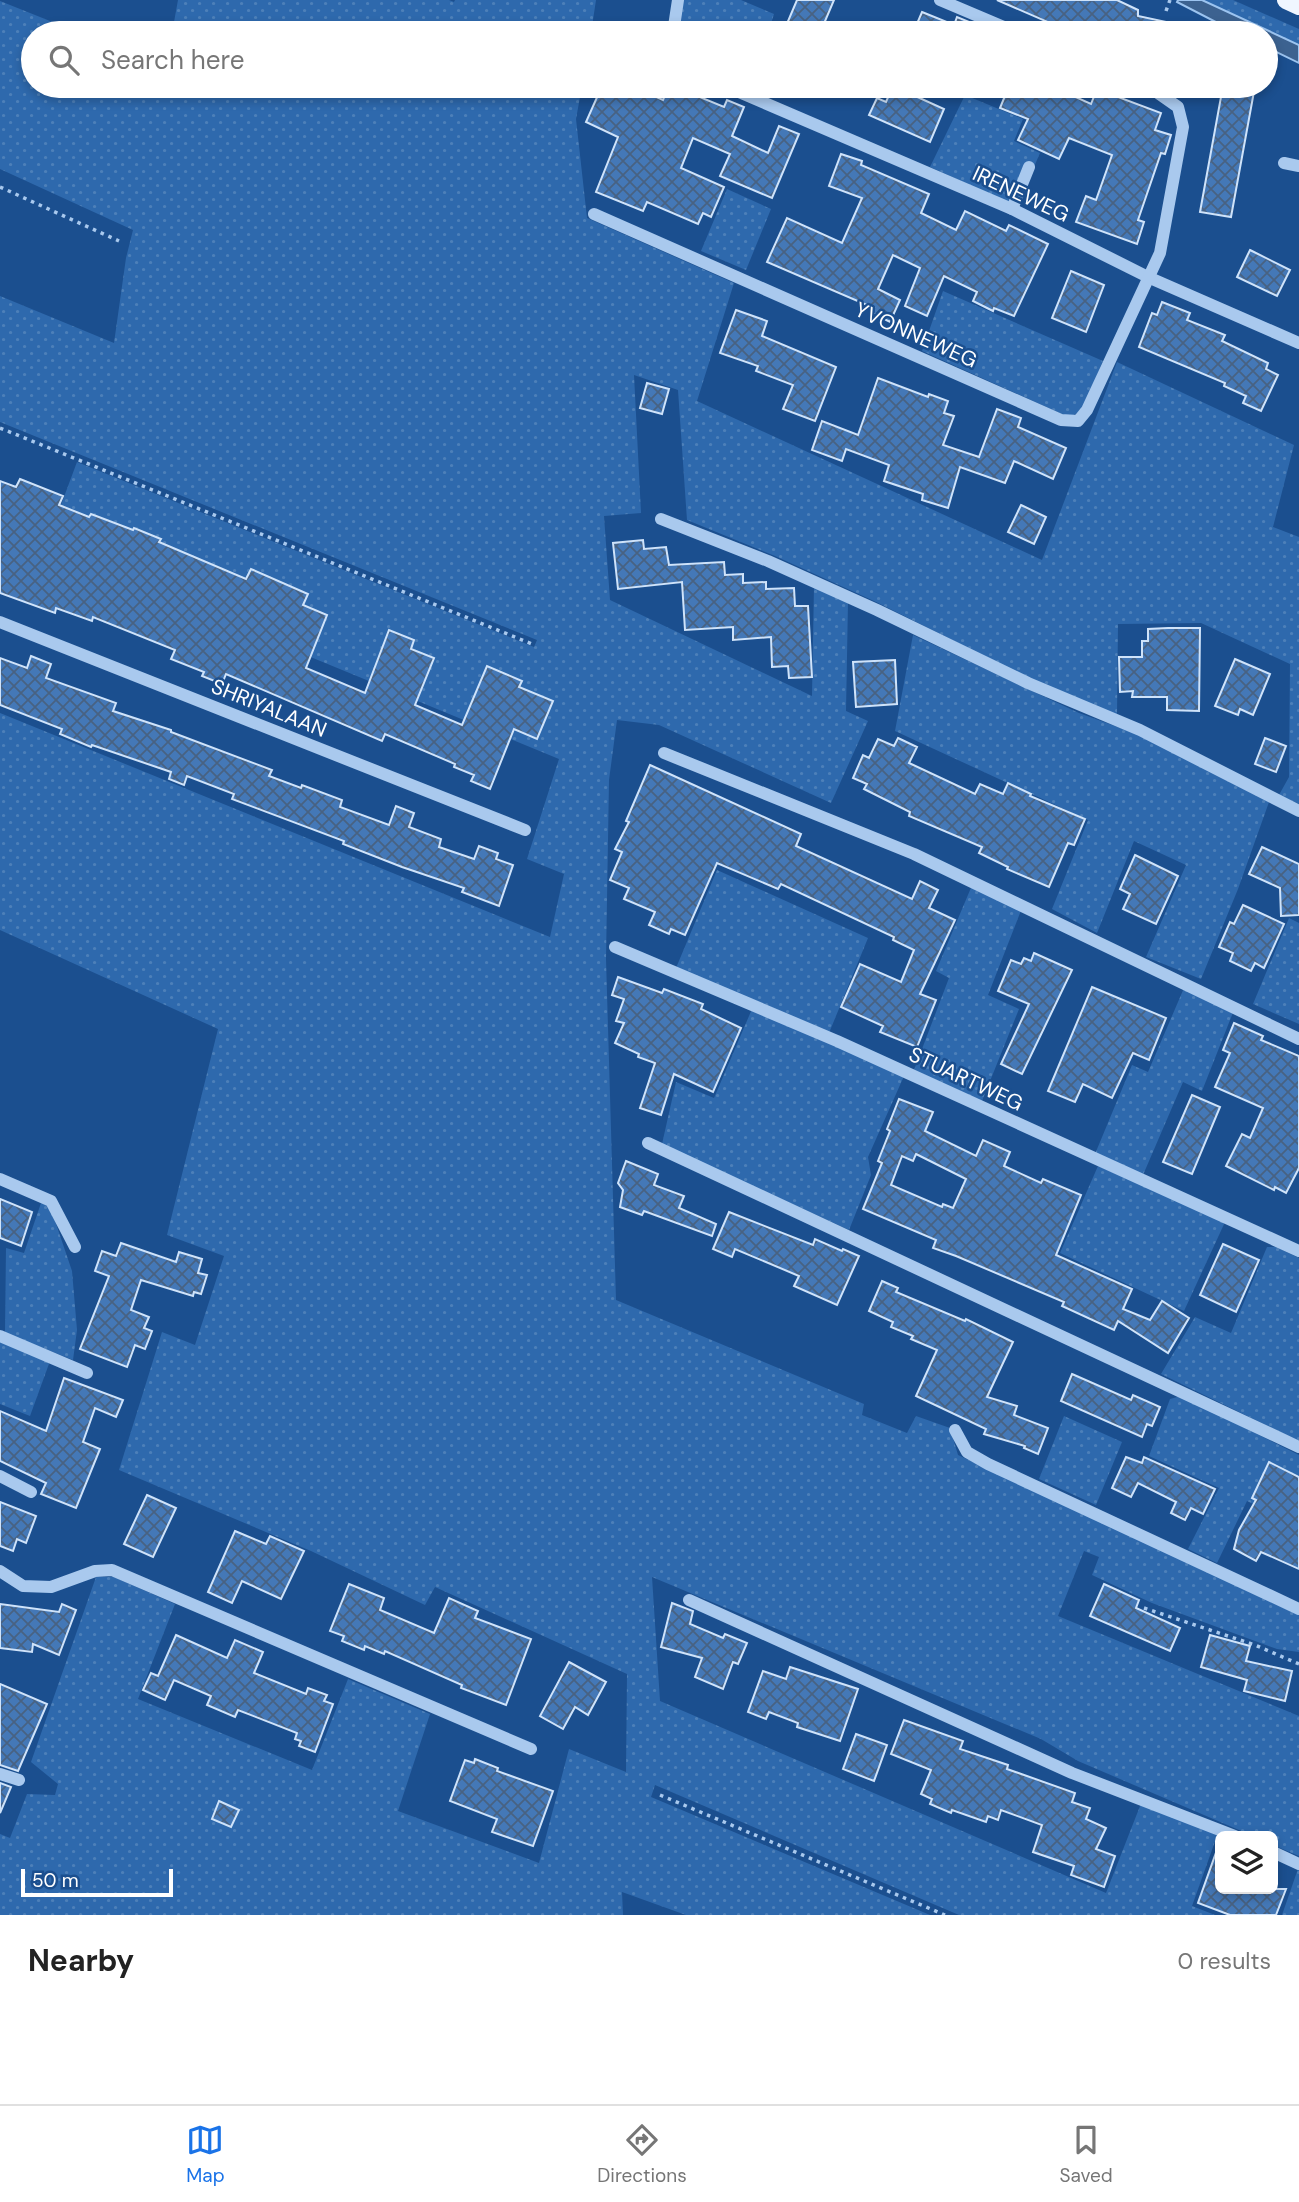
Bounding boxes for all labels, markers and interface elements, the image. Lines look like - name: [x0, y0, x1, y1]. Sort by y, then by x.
- search box: [21, 21, 1278, 98]
- icon: search: [45, 41, 83, 79]
- text: Search here: [101, 43, 244, 77]
- street label: IRENEWEG: [968, 159, 1074, 229]
- street label: YVONNEWEG: [851, 296, 981, 374]
- street label: SHRIYALAAN: [207, 672, 331, 744]
- street label: STUARTWEG: [904, 1040, 1028, 1118]
- map controls: [1215, 1831, 1278, 1894]
- button: layers: [1215, 1831, 1278, 1894]
- scale bar: [21, 1866, 173, 1898]
- text: 50 m: [32, 1868, 79, 1893]
- text: Nearby: [28, 1941, 134, 1980]
- text: 0 results: [1178, 1946, 1271, 1976]
- tab: Map: [186, 2121, 225, 2188]
- tab: Directions: [597, 2121, 687, 2188]
- tab: Saved: [1059, 2121, 1113, 2188]

